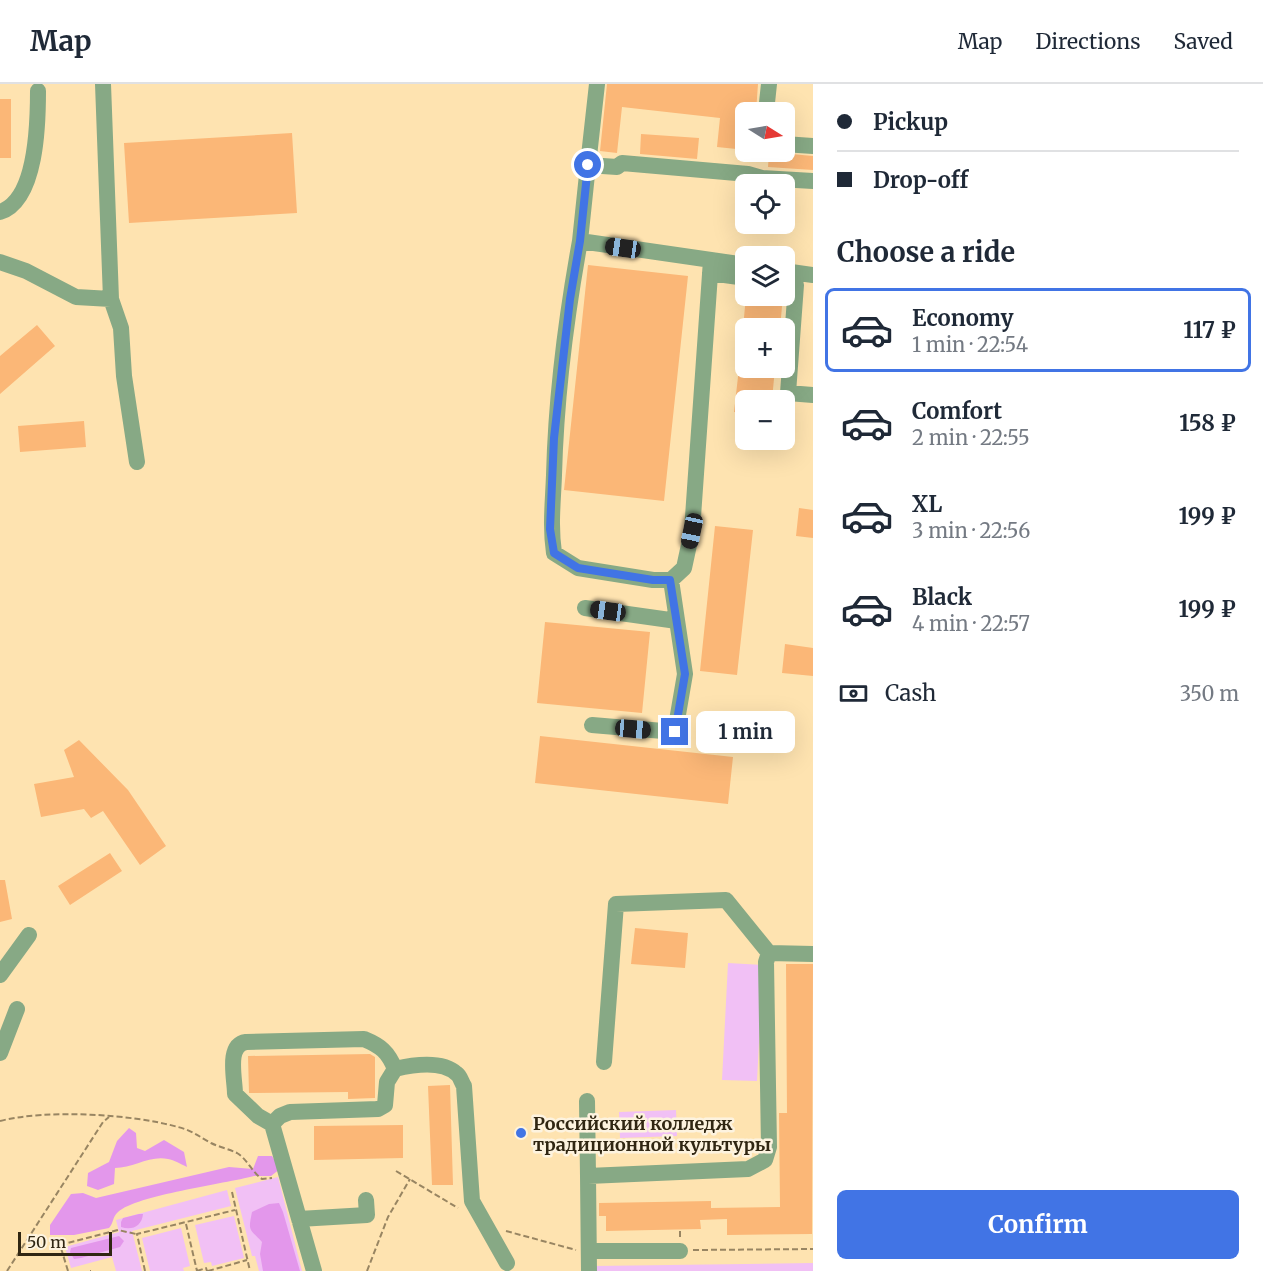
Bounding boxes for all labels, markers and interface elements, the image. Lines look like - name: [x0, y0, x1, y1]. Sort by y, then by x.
- text: Map: [30, 23, 92, 59]
- text: Map: [958, 28, 1002, 55]
- text: Directions: [1035, 28, 1140, 55]
- text: Saved: [1173, 28, 1233, 55]
- north arrow: [735, 102, 795, 162]
- map controls: [735, 102, 795, 450]
- text: Pickup: [873, 108, 948, 136]
- route start: [574, 151, 601, 178]
- text: Drop-off: [873, 166, 968, 194]
- button: locate: [735, 174, 795, 234]
- text: Choose a ride: [837, 235, 1015, 269]
- car: [604, 237, 642, 259]
- button: layers: [735, 246, 795, 306]
- icon: car: [840, 303, 894, 357]
- text: Economy: [912, 304, 1013, 332]
- text: 117 ₽: [1183, 316, 1236, 344]
- button: +: [735, 318, 795, 378]
- text: 1 min · 22:54: [912, 332, 1028, 357]
- button: −: [735, 390, 795, 450]
- icon: car: [840, 396, 894, 450]
- text: Comfort: [912, 397, 1002, 425]
- text: 158 ₽: [1179, 409, 1236, 437]
- text: 2 min · 22:55: [912, 425, 1030, 450]
- icon: car: [840, 489, 894, 543]
- text: XL: [912, 490, 942, 518]
- text: 199 ₽: [1179, 502, 1236, 530]
- car: [679, 512, 705, 550]
- text: 3 min · 22:56: [912, 518, 1030, 543]
- icon: car: [840, 582, 894, 636]
- text: Black: [912, 583, 972, 611]
- text: 199 ₽: [1179, 595, 1236, 623]
- car: [589, 600, 627, 622]
- text: 4 min · 22:57: [912, 611, 1030, 636]
- icon: cash: [837, 677, 870, 710]
- text: Cash: [885, 679, 936, 707]
- text: 350 m: [1180, 681, 1239, 706]
- callout: 1 min: [696, 711, 795, 753]
- car: [614, 718, 652, 740]
- route end: [661, 718, 688, 745]
- text: 1 min: [718, 719, 773, 744]
- place label: Российский колледж традиционной культуры: [533, 1112, 771, 1156]
- marker: Российский колледж традиционной культуры: [514, 1126, 528, 1140]
- button: Confirm: [837, 1190, 1239, 1259]
- scale bar: [18, 1229, 112, 1256]
- text: 50 m: [27, 1232, 66, 1252]

